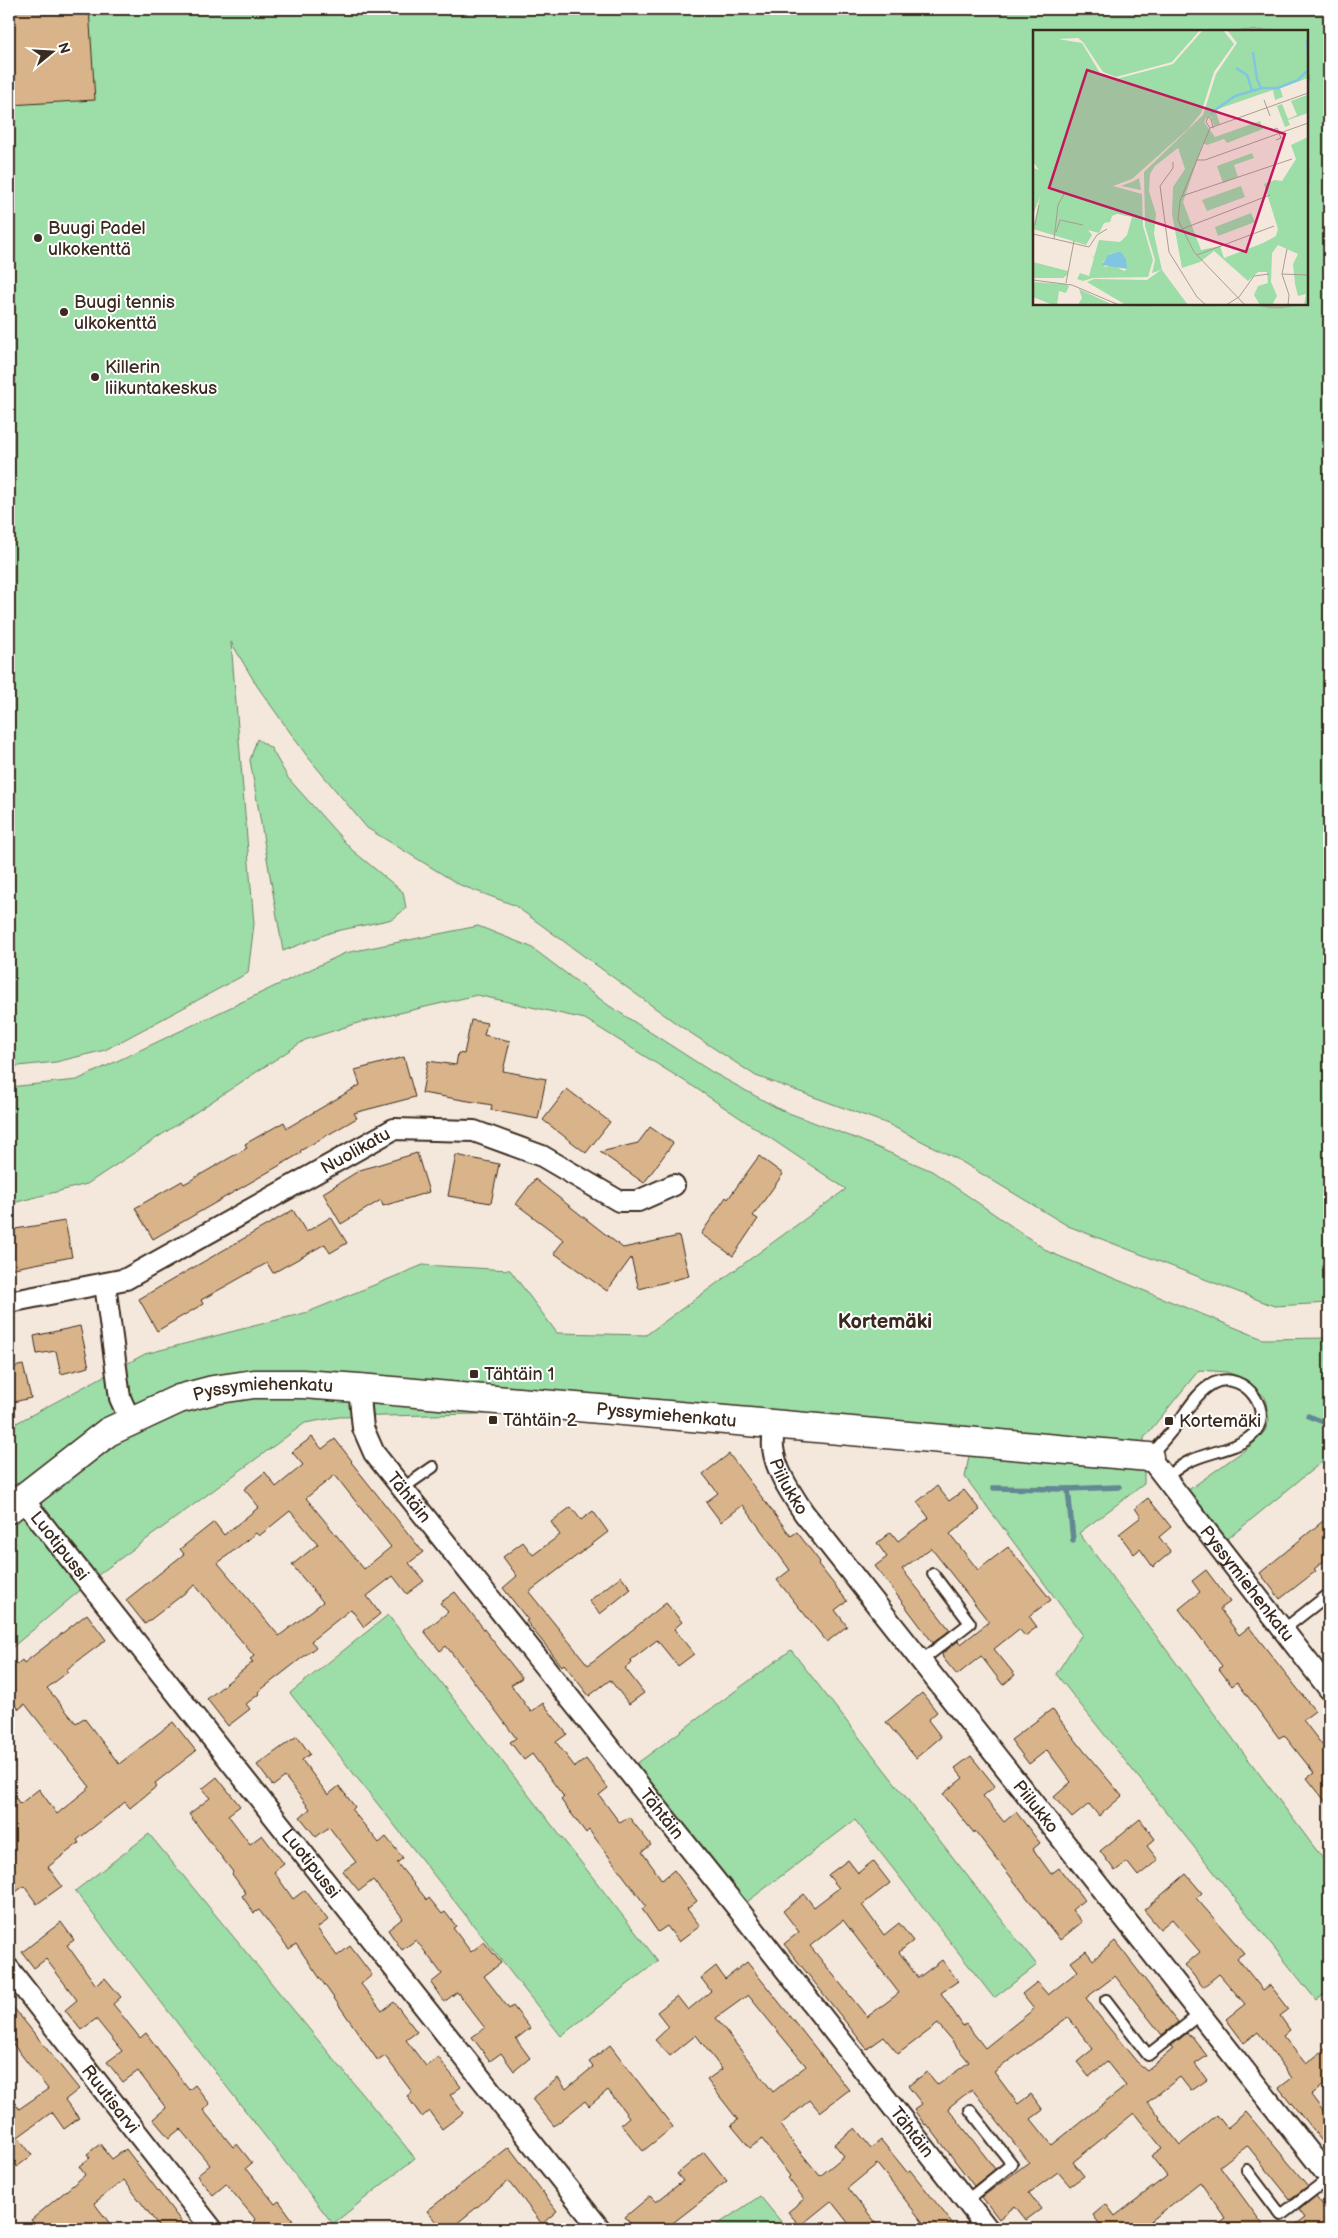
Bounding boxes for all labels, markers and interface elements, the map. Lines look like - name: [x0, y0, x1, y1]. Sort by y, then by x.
- north arrow: [28, 28, 78, 78]
- inset map: [1033, 30, 1308, 305]
- text: N: [54, 41, 74, 56]
- place label: Buugi Padel ulkokenttä: [48, 218, 146, 260]
- marker: Buugi Padel ulkokenttä: [32, 232, 44, 244]
- place label: Buugi tennis ulkokenttä: [74, 292, 175, 334]
- marker: Buugi tennis ulkokenttä: [58, 306, 70, 318]
- place label: Killerin liikuntakeskus: [105, 357, 217, 399]
- marker: Killerin liikuntakeskus: [89, 371, 101, 383]
- street label: Nuolikatu: [317, 1123, 394, 1179]
- district label: Kortemäki: [838, 1310, 932, 1334]
- place label: Tähtäin 1: [484, 1364, 554, 1385]
- marker: Tähtäin 1: [468, 1368, 480, 1380]
- street label: Pyssymiehenkatu: [191, 1374, 334, 1406]
- street label: Pyssymiehenkatu: [595, 1399, 737, 1432]
- place label: Tähtäin 2: [503, 1410, 577, 1431]
- place label: Kortemäki: [1179, 1411, 1261, 1432]
- marker: Tähtäin 2: [487, 1414, 499, 1426]
- marker: Kortemäki: [1163, 1415, 1175, 1427]
- street label: Piilukko: [765, 1456, 812, 1519]
- street label: Tähtäin: [382, 1468, 435, 1527]
- street label: Luotipussi: [26, 1507, 93, 1585]
- street label: Pyssymiehenkatu: [1195, 1522, 1298, 1646]
- street label: Piilukko: [1008, 1776, 1063, 1837]
- street label: Tähtäin: [635, 1784, 688, 1843]
- street label: Luotipussi: [277, 1825, 344, 1903]
- street label: Ruutisarvi: [77, 2061, 143, 2138]
- street label: Tähtäin: [886, 2103, 938, 2162]

